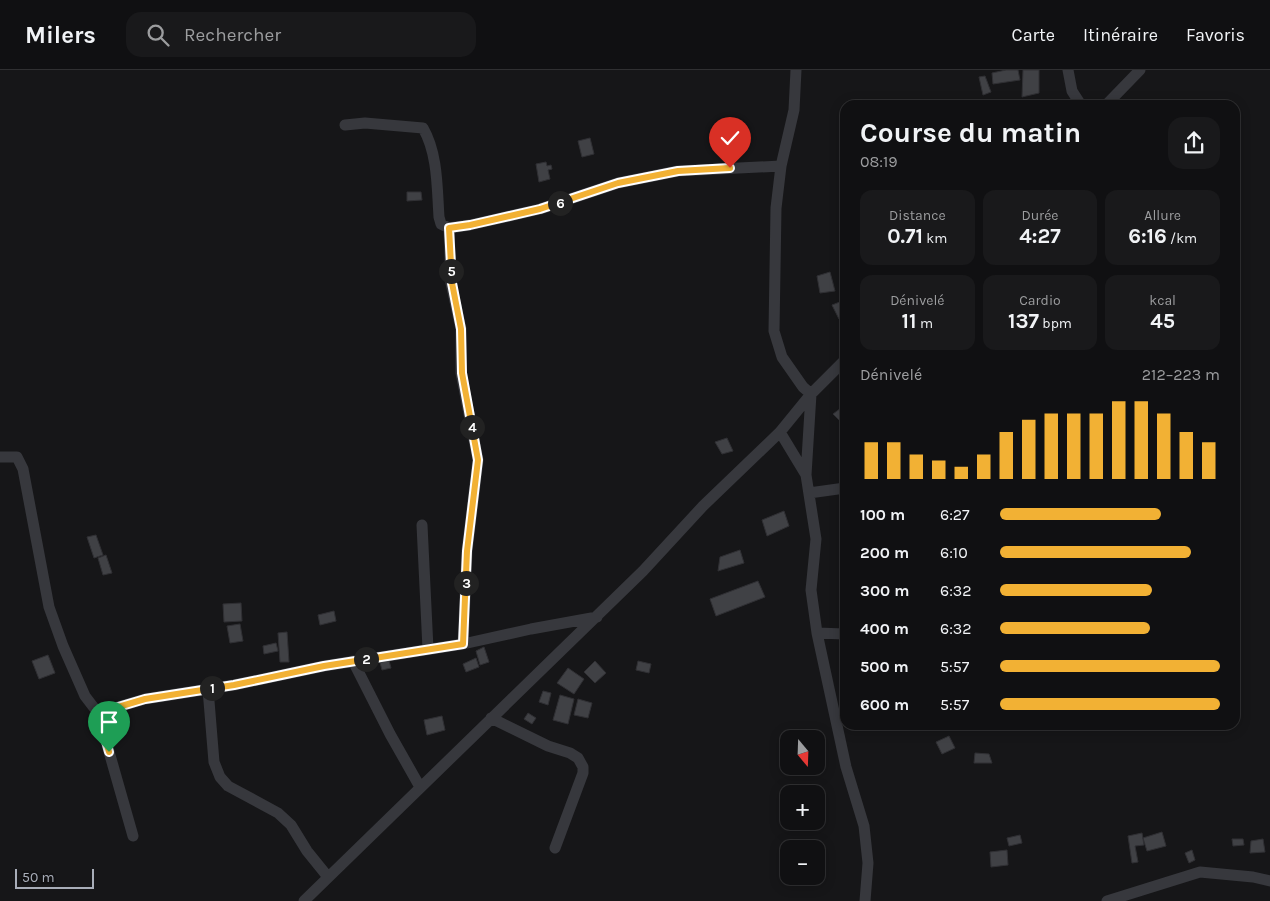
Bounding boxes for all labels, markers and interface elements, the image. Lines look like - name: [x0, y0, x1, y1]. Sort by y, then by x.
- search box: [126, 12, 476, 57]
- text: Milers: [25, 21, 96, 49]
- icon: search: [144, 21, 172, 49]
- text: Rechercher: [184, 24, 281, 46]
- text: Carte: [1012, 24, 1055, 46]
- text: Itinéraire: [1083, 24, 1158, 46]
- text: Favoris: [1186, 24, 1245, 46]
- text: Course du matin: [860, 116, 1081, 149]
- pin: [709, 117, 751, 168]
- button: share: [1168, 117, 1220, 169]
- icon: check: [716, 124, 744, 152]
- text: 08:19: [860, 152, 898, 171]
- pin: 6: [548, 190, 572, 216]
- text: 6: [556, 195, 565, 212]
- text: Distance: [889, 207, 946, 224]
- text: Durée: [1021, 207, 1059, 224]
- text: Allure: [1144, 207, 1181, 224]
- text: 0.71: [887, 224, 923, 248]
- text: 4:27: [1019, 224, 1061, 248]
- text: 6:16: [1128, 224, 1167, 248]
- text: km: [923, 230, 947, 247]
- text: /km: [1167, 230, 1197, 247]
- pin: 5: [438, 258, 464, 284]
- text: 5: [447, 263, 456, 280]
- text: Dénivelé: [890, 292, 945, 309]
- text: Cardio: [1019, 292, 1061, 309]
- text: kcal: [1149, 292, 1176, 309]
- text: 11: [902, 309, 917, 333]
- text: 137: [1008, 309, 1039, 333]
- text: 45: [1150, 309, 1175, 333]
- text: m: [917, 315, 933, 332]
- text: bpm: [1039, 315, 1072, 332]
- text: Dénivelé: [860, 365, 922, 384]
- text: 212–223 m: [1142, 365, 1220, 384]
- pin: 4: [460, 414, 484, 440]
- text: 4: [468, 419, 477, 436]
- text: 100 m: [860, 505, 905, 524]
- text: 6:27: [940, 505, 970, 524]
- text: 200 m: [860, 543, 909, 562]
- text: 6:10: [940, 543, 968, 562]
- pin: 3: [454, 570, 478, 596]
- text: 3: [462, 575, 471, 592]
- text: 300 m: [860, 581, 909, 600]
- text: 6:32: [940, 581, 972, 600]
- text: 400 m: [860, 619, 909, 638]
- text: 6:32: [940, 619, 972, 638]
- pin: 2: [354, 646, 378, 672]
- text: 2: [362, 651, 371, 668]
- text: 500 m: [860, 657, 909, 676]
- text: 5:57: [940, 657, 969, 676]
- pin: 1: [200, 676, 224, 700]
- text: 1: [210, 680, 215, 697]
- text: 600 m: [860, 695, 909, 714]
- text: 5:57: [940, 695, 969, 714]
- pin: [88, 701, 130, 752]
- icon: arrive: [95, 708, 123, 736]
- north arrow: [780, 730, 825, 775]
- map controls: [780, 730, 825, 885]
- button: +: [780, 785, 825, 830]
- button: −: [780, 840, 825, 885]
- scale bar: [15, 866, 94, 889]
- text: 50 m: [22, 869, 55, 886]

